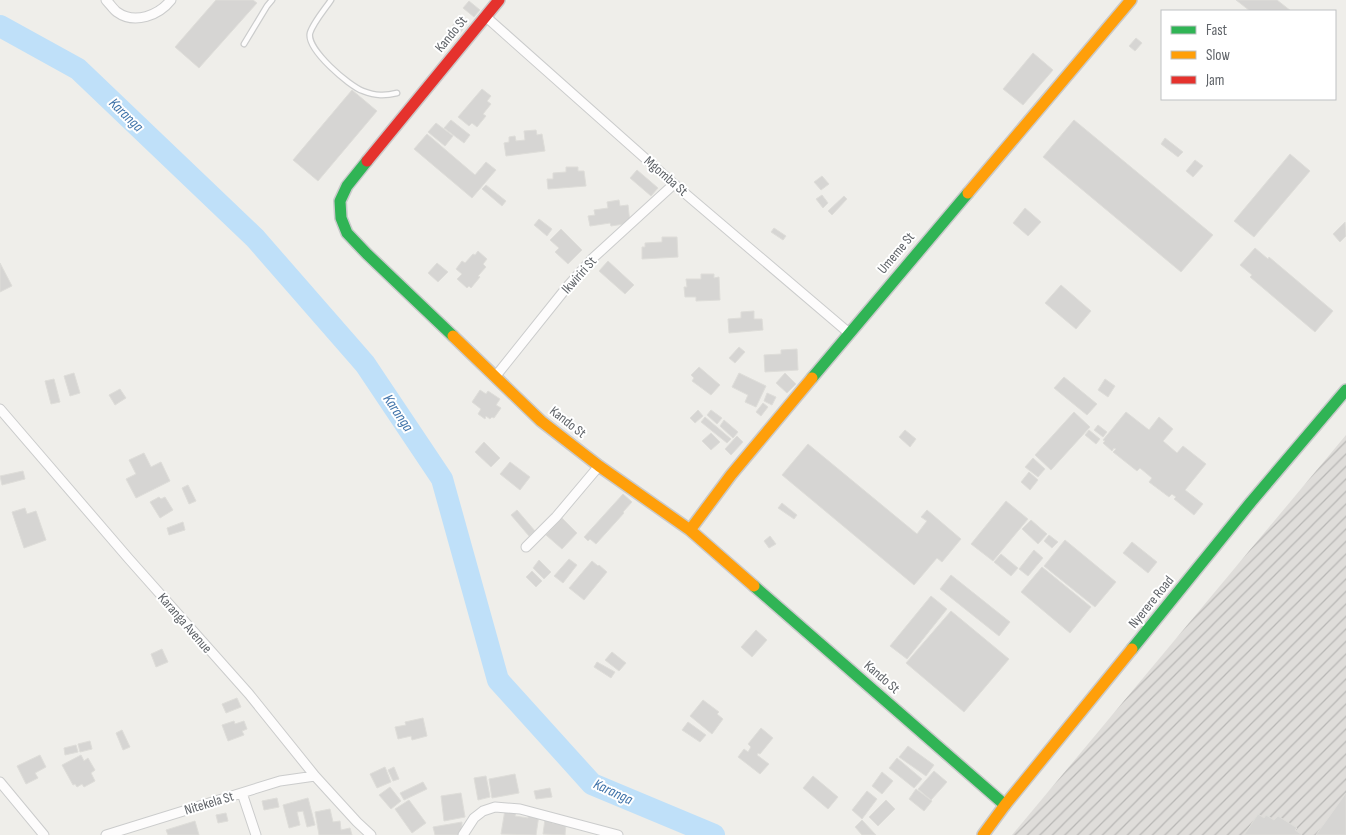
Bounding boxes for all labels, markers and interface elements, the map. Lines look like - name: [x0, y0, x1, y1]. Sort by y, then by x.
- legend: [1161, 10, 1336, 100]
- street label: Kando St: [431, 12, 471, 56]
- text: Fast: [1206, 21, 1228, 40]
- text: Slow: [1206, 46, 1230, 65]
- text: Jam: [1205, 71, 1224, 90]
- water label: Karanga: [105, 94, 147, 136]
- street label: Mgomba St: [641, 152, 691, 200]
- street label: Umeme St: [874, 229, 918, 277]
- street label: Ikwiriri St: [558, 253, 600, 297]
- water label: Karanga: [379, 391, 417, 435]
- street label: Kando St: [546, 402, 590, 442]
- street label: Nyerere Road: [1125, 572, 1177, 632]
- street label: Karanga Avenue: [154, 589, 216, 657]
- street label: Kando St: [861, 657, 903, 697]
- water label: Karanga: [590, 775, 636, 809]
- street label: Nitekela St: [182, 787, 236, 819]

